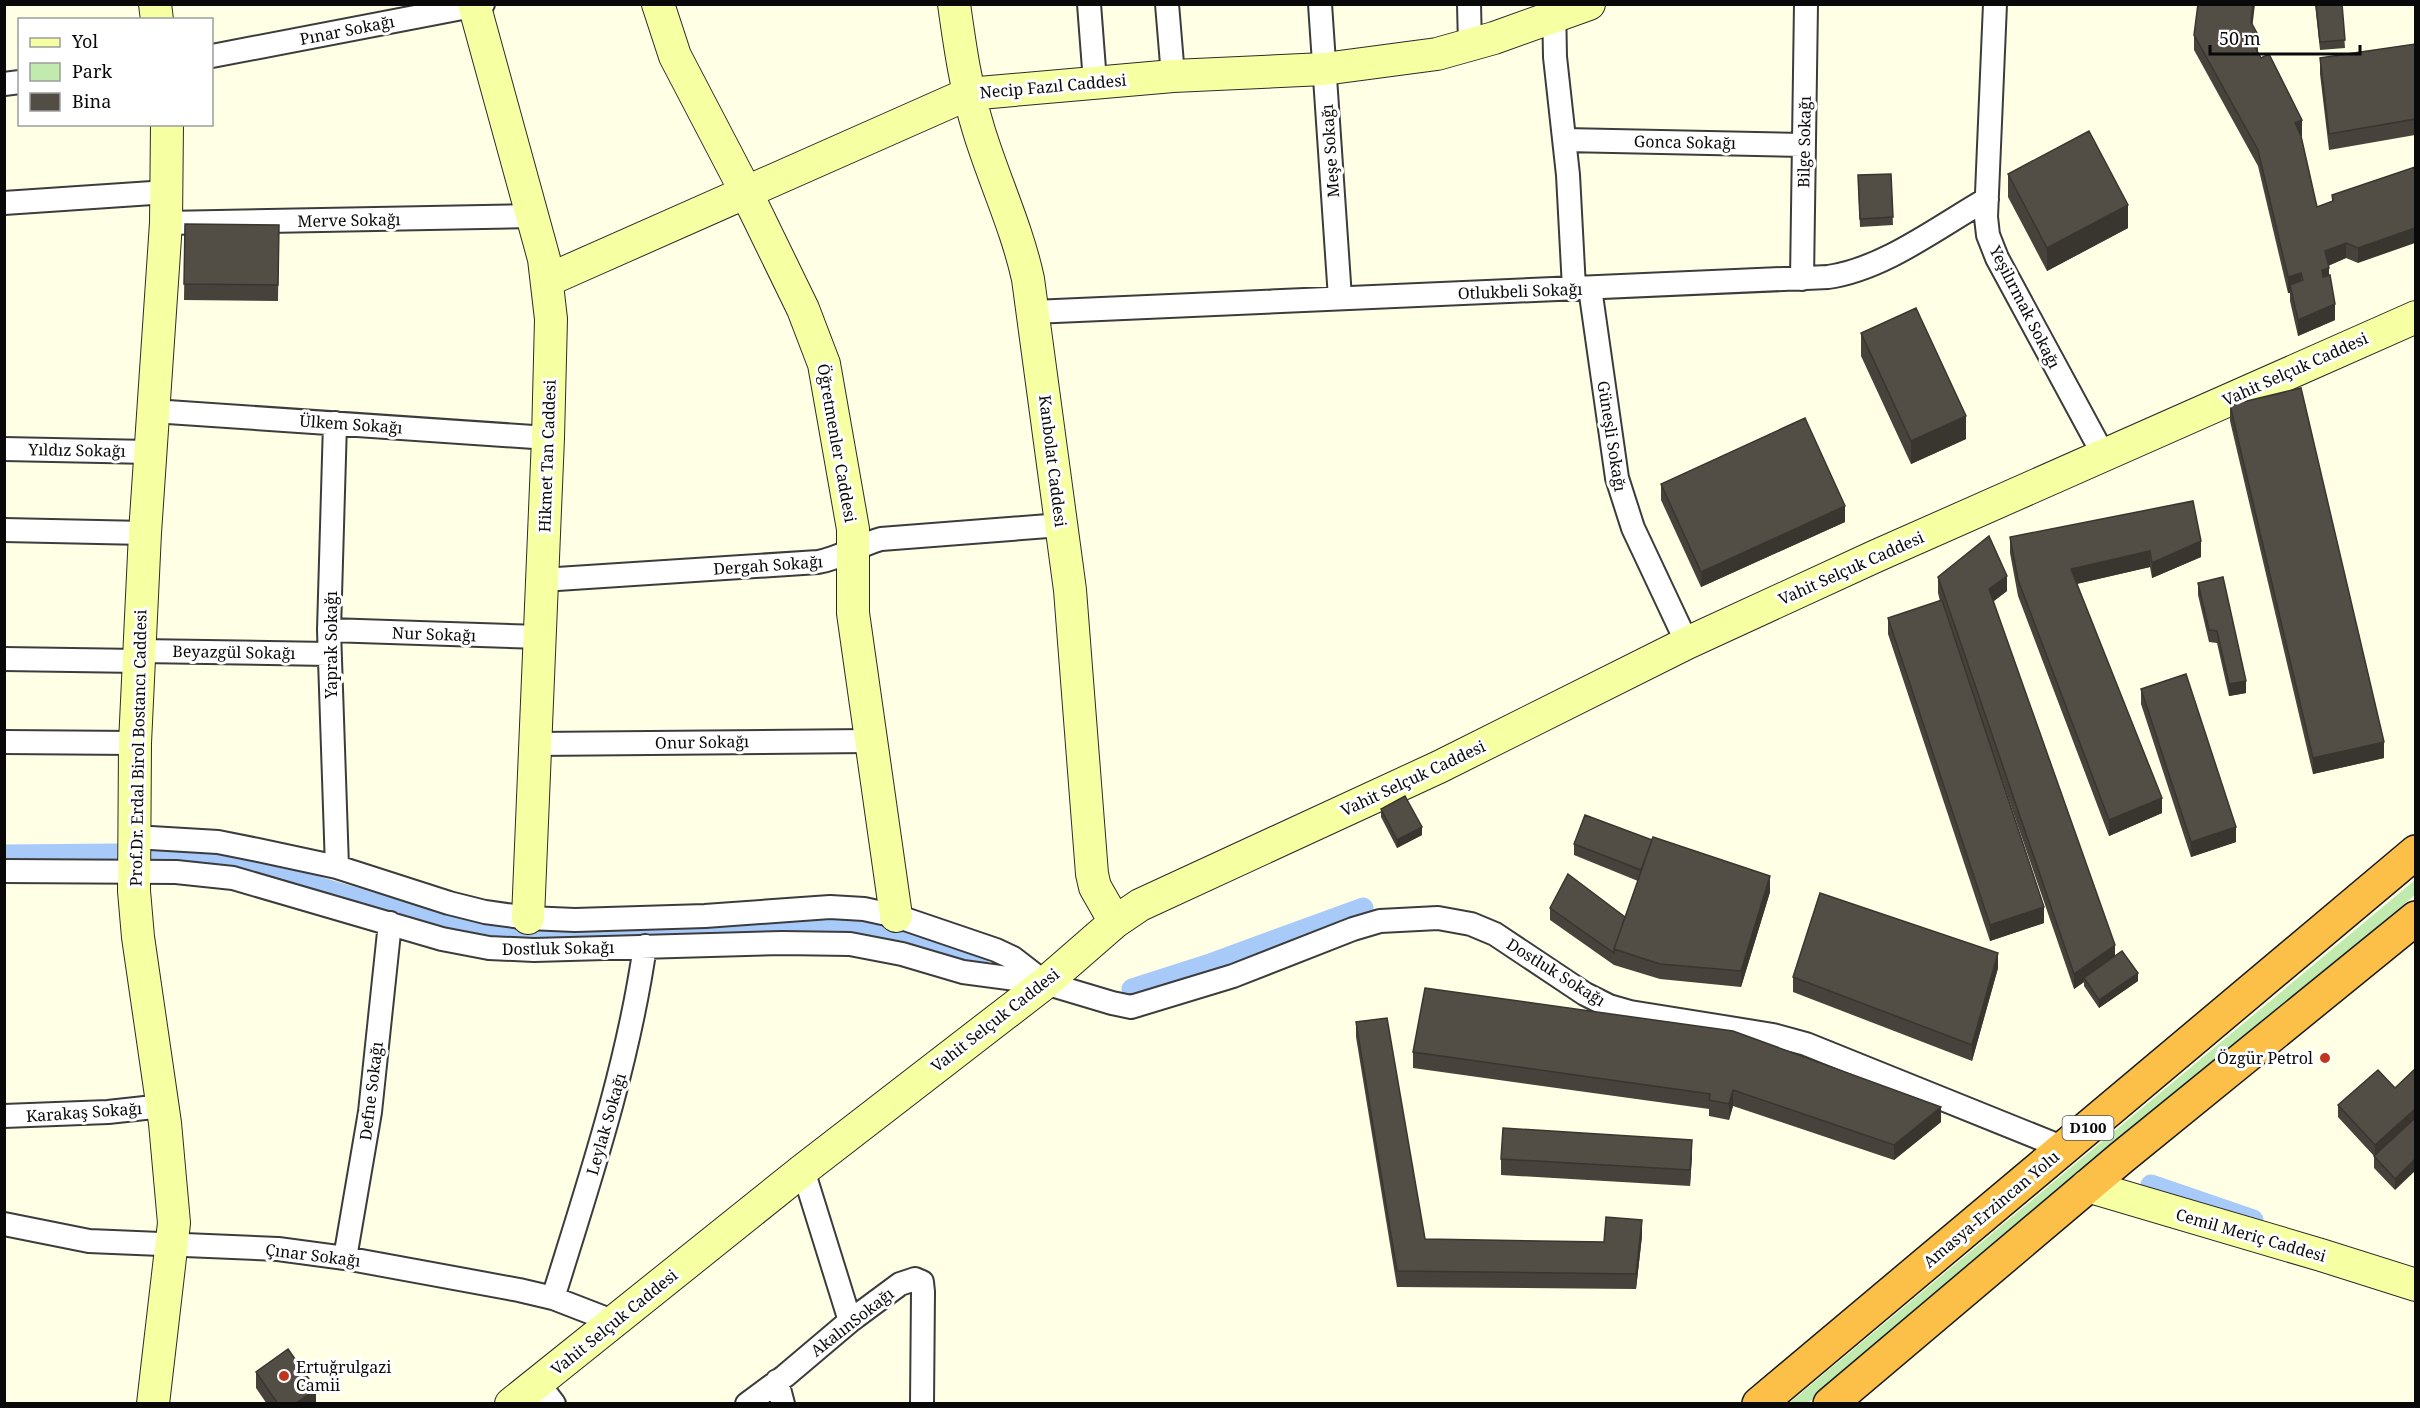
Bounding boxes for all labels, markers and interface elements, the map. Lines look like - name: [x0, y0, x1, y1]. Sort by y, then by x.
- street label: Pınar Sokağı: [298, 10, 396, 50]
- legend: [18, 18, 213, 126]
- scale bar: [2210, 18, 2360, 56]
- text: 50 m: [2219, 26, 2261, 50]
- text: Yol: [71, 29, 98, 53]
- text: Park: [72, 59, 112, 83]
- street label: Necip Fazıl Caddesi: [979, 69, 1127, 103]
- text: Bina: [72, 89, 111, 113]
- street label: Bilge Sokağı: [1792, 96, 1816, 188]
- street label: Meşe Sokağı: [1316, 104, 1344, 198]
- street label: Gonca Sokağı: [1634, 130, 1736, 154]
- street label: Merve Sokağı: [297, 208, 401, 232]
- street label: Yeşilırmak Sokağı: [1984, 241, 2065, 372]
- street label: Otlukbeli Sokağı: [1457, 278, 1583, 304]
- street label: Vahit Selçuk Caddesi: [2219, 327, 2371, 411]
- street label: Öğretmenler Caddesi: [812, 362, 862, 524]
- street label: Hikmet Tan Caddesi: [533, 379, 561, 533]
- street label: Güneşli Sokağı: [1592, 379, 1632, 493]
- street label: Kanbolat Caddesi: [1034, 394, 1072, 528]
- street label: Ülkem Sokağı: [299, 409, 403, 439]
- street label: Yıldız Sokağı: [27, 438, 126, 462]
- street label: Vahit Selçuk Caddesi: [1775, 526, 1927, 610]
- street label: Dergah Sokağı: [713, 550, 823, 580]
- street label: Yaprak Sokağı: [320, 591, 342, 700]
- street label: Prof.Dr. Erdal Birol Bostancı Caddesi: [125, 609, 151, 887]
- street label: Nur Sokağı: [392, 622, 476, 646]
- street label: Beyazgül Sokağı: [172, 640, 296, 664]
- street label: Onur Sokağı: [655, 730, 749, 754]
- street label: Vahit Selçuk Caddesi: [1337, 735, 1489, 821]
- street label: Dostluk Sokağı: [1503, 933, 1609, 1011]
- street label: Dostluk Sokağı: [502, 936, 614, 960]
- street label: Vahit Selçuk Caddesi: [926, 963, 1064, 1077]
- street label: Defne Sokağı: [354, 1040, 388, 1142]
- place label: Özgür Petrol: [2217, 1047, 2313, 1069]
- marker: Özgür Petrol: [2318, 1051, 2332, 1065]
- street label: Leylak Sokağı: [581, 1070, 631, 1178]
- street label: Karakaş Sokağı: [25, 1097, 143, 1127]
- road number: D100: [2062, 1116, 2114, 1140]
- street label: Amasya-Erzincan Yolu: [1918, 1145, 2064, 1273]
- street label: Cemil Meriç Caddesi: [2173, 1203, 2329, 1267]
- street label: Çınar Sokağı: [264, 1238, 362, 1272]
- street label: Vahit Selçuk Caddesi: [546, 1264, 682, 1380]
- street label: AkalınSokağı: [806, 1283, 898, 1361]
- place label: Ertuğrulgazi Camii: [296, 1356, 391, 1396]
- marker: Ertuğrulgazi Camii: [277, 1369, 291, 1383]

